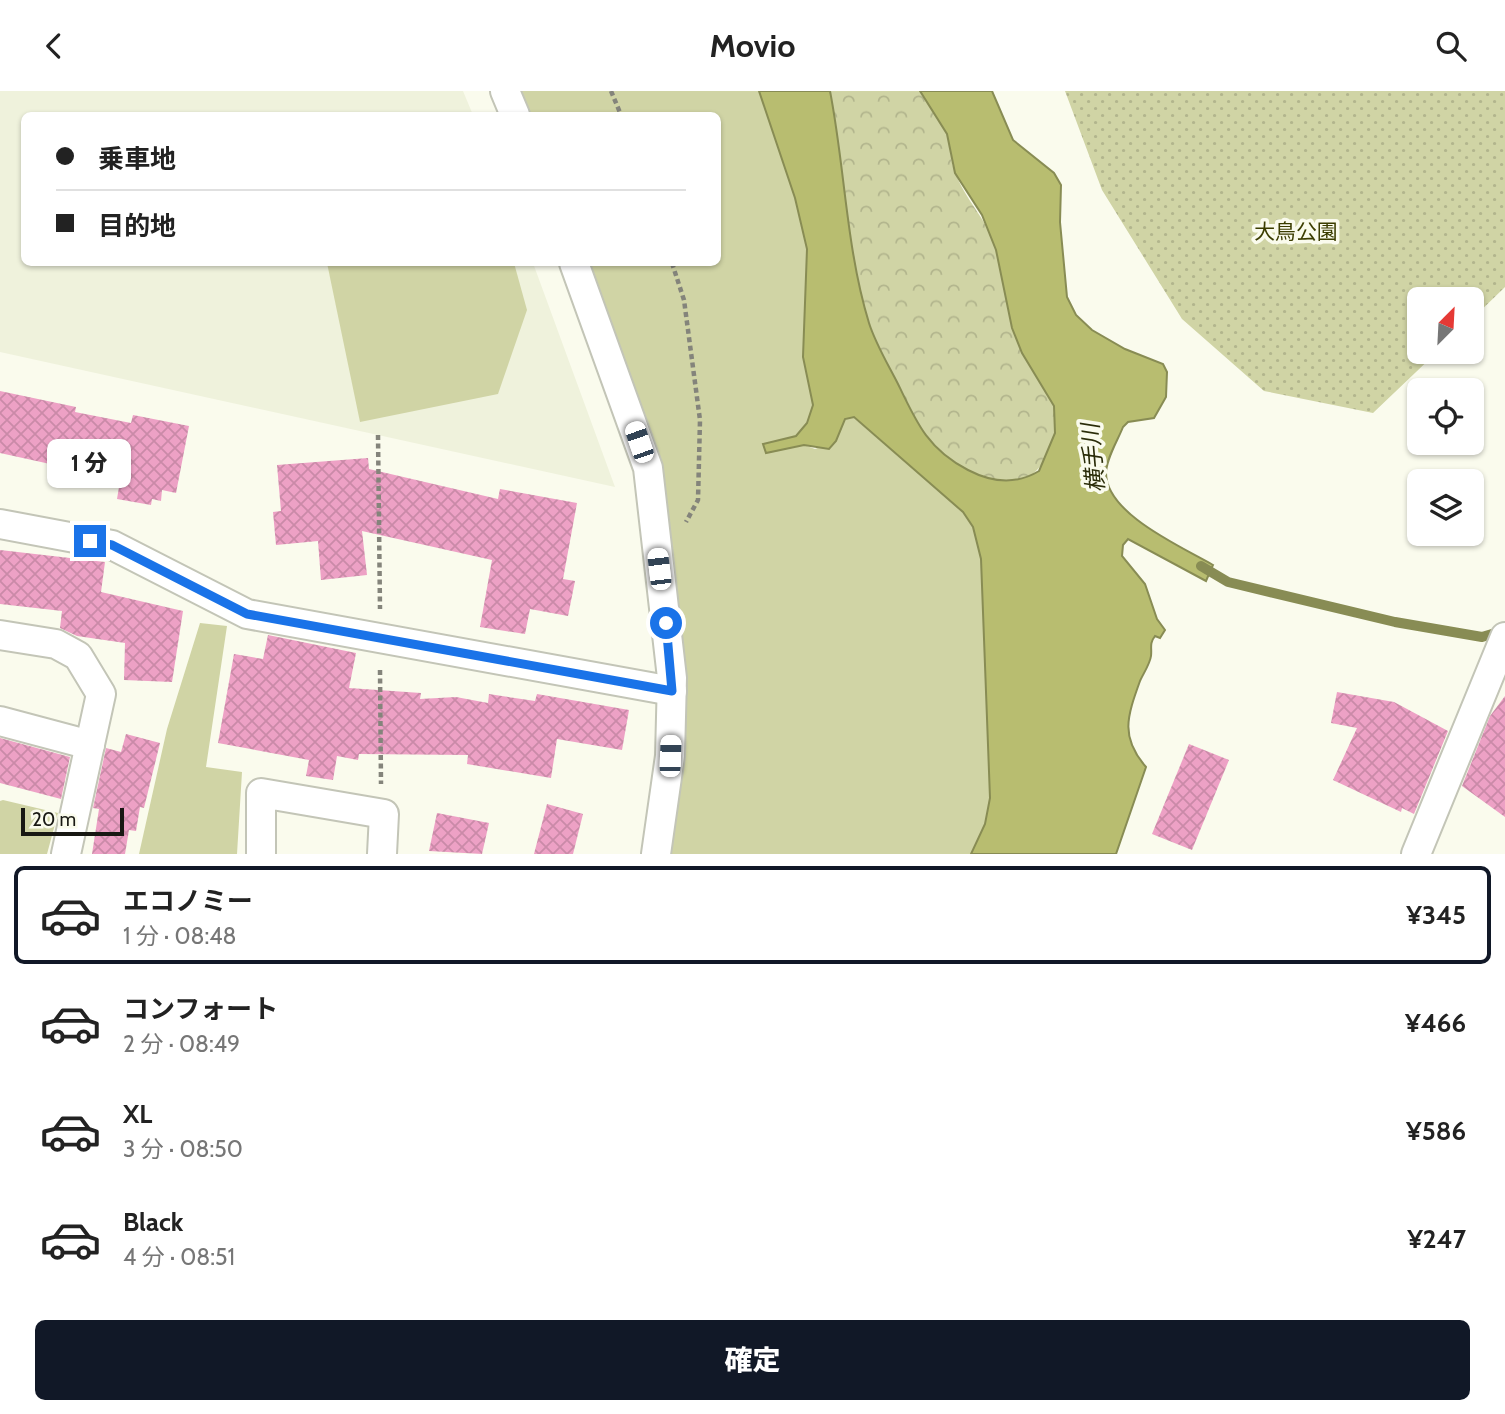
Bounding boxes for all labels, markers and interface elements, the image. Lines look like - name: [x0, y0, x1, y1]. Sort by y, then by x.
- text: Movio: [710, 26, 795, 65]
- icon: back: [35, 27, 73, 65]
- icon: search: [1432, 27, 1470, 65]
- text: 乗車地: [98, 143, 176, 175]
- text: 目的地: [98, 210, 176, 242]
- park label: 大鳥公園: [1254, 219, 1338, 244]
- north arrow: [1407, 287, 1484, 364]
- map controls: [1407, 287, 1484, 546]
- button: locate: [1407, 378, 1484, 455]
- car: [623, 419, 656, 465]
- water label: 横手川: [1076, 419, 1110, 494]
- callout: 1 分: [48, 440, 132, 489]
- text: 1 分: [71, 449, 107, 477]
- button: layers: [1407, 469, 1484, 546]
- route end: [74, 525, 106, 557]
- car: [647, 547, 672, 591]
- route start: [650, 607, 682, 639]
- car: [659, 735, 682, 777]
- scale bar: [21, 805, 124, 837]
- text: 20 m: [32, 808, 76, 831]
- icon: car: [39, 884, 102, 947]
- text: エコノミー: [123, 885, 253, 917]
- text: ¥345: [1406, 899, 1466, 931]
- text: 1 分 · 08:48: [123, 922, 237, 950]
- icon: car: [39, 992, 102, 1055]
- text: コンフォート: [123, 993, 278, 1025]
- text: ¥466: [1405, 1007, 1466, 1039]
- text: 2 分 · 08:49: [123, 1030, 240, 1058]
- text: XL: [123, 1098, 152, 1130]
- icon: car: [39, 1100, 102, 1163]
- text: ¥586: [1406, 1115, 1466, 1147]
- text: 3 分 · 08:50: [123, 1135, 243, 1163]
- text: Black: [123, 1206, 183, 1238]
- icon: car: [39, 1208, 102, 1271]
- text: ¥247: [1407, 1223, 1466, 1255]
- text: 4 分 · 08:51: [123, 1243, 235, 1271]
- button: 確定: [35, 1320, 1470, 1400]

